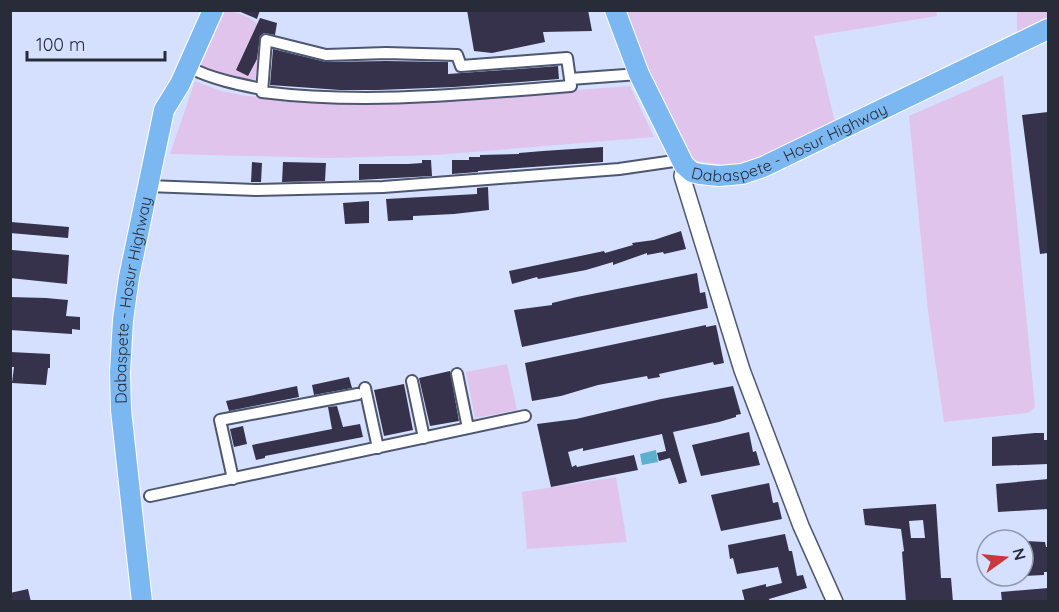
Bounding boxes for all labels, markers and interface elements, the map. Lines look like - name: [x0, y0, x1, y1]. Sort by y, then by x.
- scale bar: [27, 24, 165, 62]
- text: 100 m: [36, 33, 85, 56]
- street label: Dabaspete - Hosur Highway: [689, 98, 890, 186]
- street label: Dabaspete - Hosur Highway: [110, 195, 156, 404]
- north arrow: [975, 528, 1035, 588]
- text: N: [1008, 546, 1031, 562]

